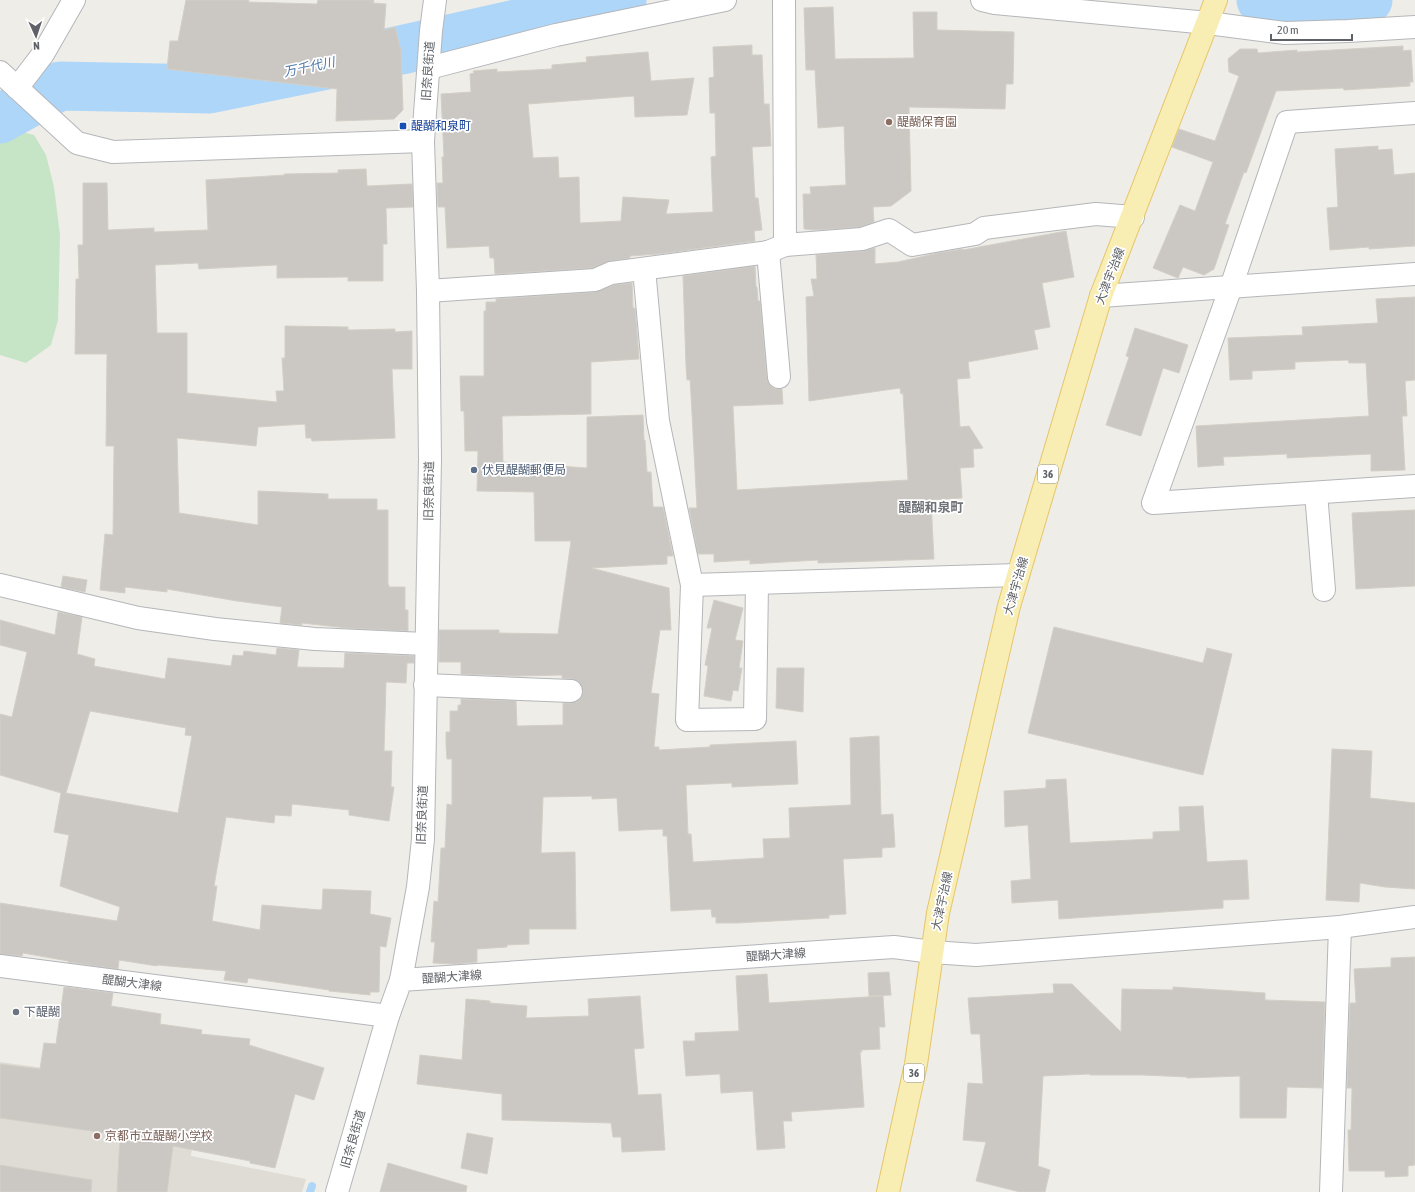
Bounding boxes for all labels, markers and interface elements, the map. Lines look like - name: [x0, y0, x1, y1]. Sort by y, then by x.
- north arrow: [16, 16, 56, 56]
- scale bar: [1271, 16, 1352, 42]
- text: 20 m: [1277, 23, 1299, 37]
- text: N: [33, 40, 40, 52]
- street label: 旧奈良街道: [419, 41, 437, 101]
- water label: 万千代川: [282, 54, 338, 80]
- place label: 醍醐保育園: [897, 115, 957, 129]
- marker: 醍醐保育園: [884, 117, 894, 127]
- place label: 醍醐和泉町: [411, 119, 471, 133]
- marker: 醍醐和泉町: [398, 121, 408, 131]
- street label: 大津宇治線: [1093, 245, 1127, 307]
- street label: 旧奈良街道: [421, 461, 437, 521]
- place label: 伏見醍醐郵便局: [482, 463, 566, 477]
- marker: 伏見醍醐郵便局: [469, 465, 479, 475]
- road number: 36: [1038, 465, 1058, 483]
- district label: 醍醐和泉町: [898, 500, 964, 515]
- street label: 大津宇治線: [1001, 555, 1031, 617]
- street label: 旧奈良街道: [414, 785, 430, 845]
- street label: 大津宇治線: [929, 870, 955, 932]
- street label: 醍醐大津線: [746, 946, 806, 964]
- street label: 醍醐大津線: [422, 968, 482, 986]
- street label: 醍醐大津線: [101, 972, 163, 994]
- place label: 下醍醐: [24, 1005, 60, 1019]
- marker: 下醍醐: [11, 1007, 21, 1017]
- road number: 36: [904, 1064, 924, 1082]
- street label: 旧奈良街道: [338, 1108, 368, 1170]
- place label: 京都市立醍醐小学校: [105, 1129, 213, 1143]
- marker: 京都市立醍醐小学校: [92, 1131, 102, 1141]

